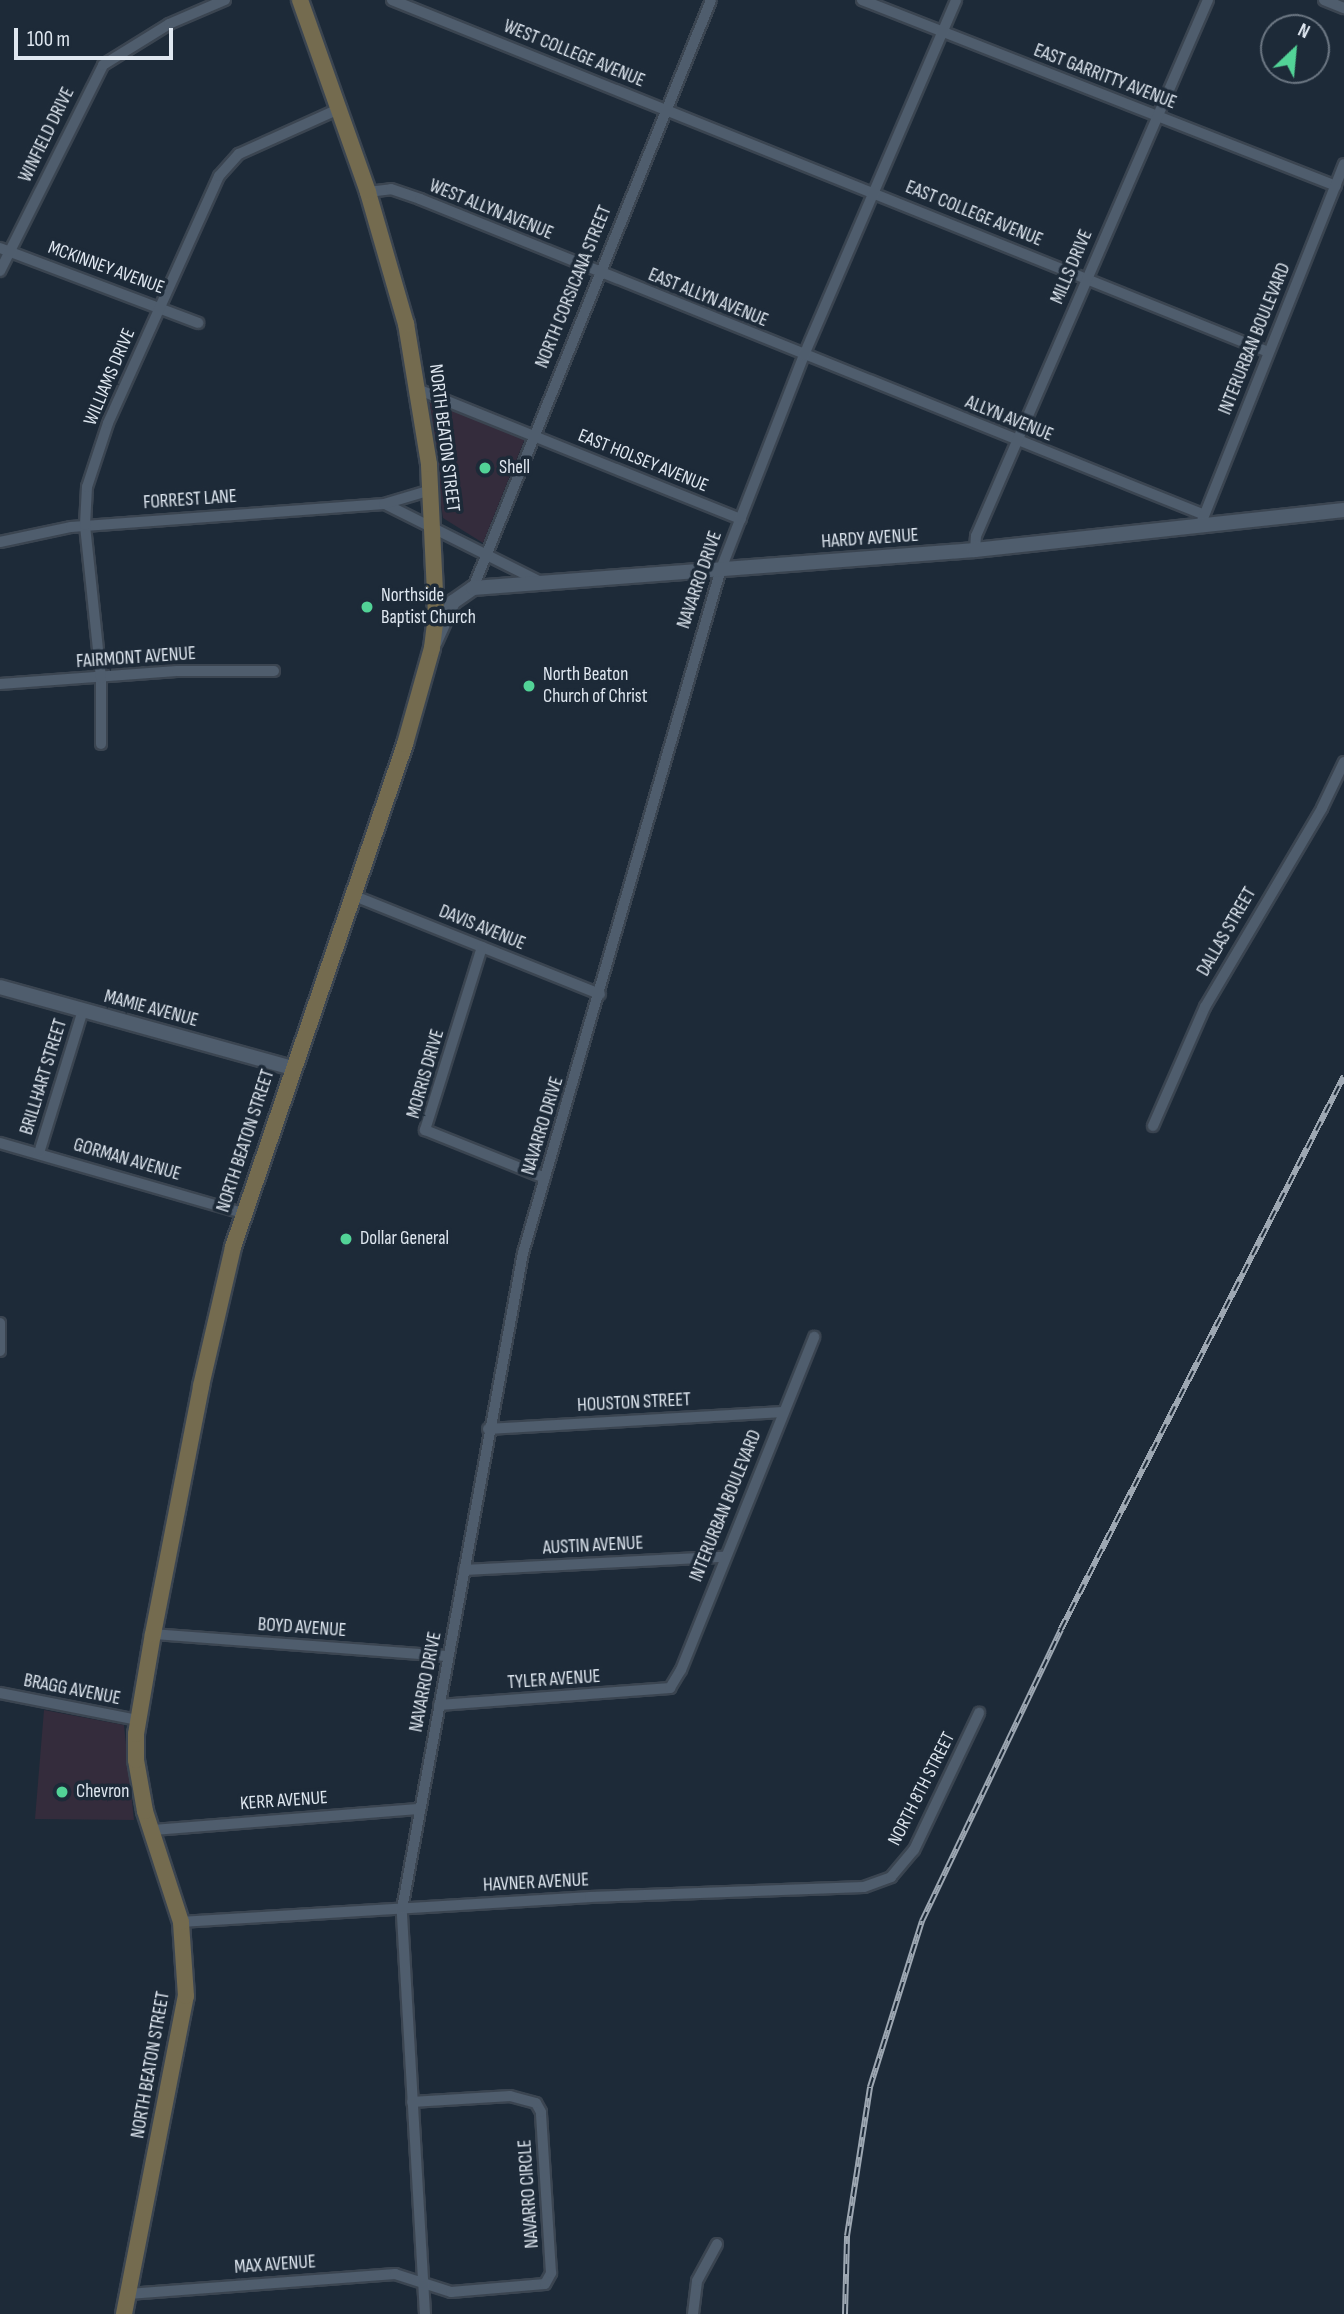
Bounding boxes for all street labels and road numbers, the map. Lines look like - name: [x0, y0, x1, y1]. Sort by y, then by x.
- street label: WEST COLLEGE AVENUE: [500, 15, 648, 93]
- street label: EAST GARRITTY AVENUE: [1030, 39, 1180, 115]
- street label: WINFIELD DRIVE: [14, 84, 80, 186]
- street label: WEST ALLYN AVENUE: [426, 175, 556, 245]
- street label: EAST COLLEGE AVENUE: [902, 176, 1046, 252]
- street label: NORTH CORSICANA STREET: [531, 202, 617, 372]
- street label: MILLS DRIVE: [1046, 226, 1098, 308]
- street label: MCKINNEY AVENUE: [45, 236, 167, 300]
- street label: INTERURBAN BOULEVARD: [1214, 260, 1296, 418]
- street label: EAST ALLYN AVENUE: [645, 264, 771, 332]
- street label: WILLIAMS DRIVE: [79, 325, 141, 429]
- street label: NORTH BEATON STREET: [424, 363, 464, 513]
- street label: ALLYN AVENUE: [962, 391, 1056, 447]
- street label: EAST HOLSEY AVENUE: [575, 425, 711, 497]
- street label: FORREST LANE: [143, 485, 237, 515]
- street label: HARDY AVENUE: [821, 524, 919, 554]
- street label: NAVARRO DRIVE: [673, 528, 727, 632]
- street label: FAIRMONT AVENUE: [75, 642, 197, 674]
- street label: DALLAS STREET: [1192, 884, 1262, 980]
- street label: DAVIS AVENUE: [435, 900, 529, 956]
- street label: MAMIE AVENUE: [102, 986, 200, 1032]
- street label: BRILLHART STREET: [16, 1016, 72, 1138]
- street label: MORRIS DRIVE: [402, 1027, 450, 1121]
- street label: NORTH BEATON STREET: [212, 1067, 280, 1215]
- street label: NAVARRO DRIVE: [517, 1074, 569, 1178]
- street label: GORMAN AVENUE: [71, 1134, 183, 1186]
- street label: HOUSTON STREET: [577, 1389, 691, 1417]
- street label: INTERURBAN BOULEVARD: [685, 1427, 767, 1585]
- street label: AUSTIN AVENUE: [542, 1532, 644, 1560]
- street label: BOYD AVENUE: [257, 1614, 347, 1642]
- street label: NAVARRO DRIVE: [405, 1630, 447, 1734]
- street label: TYLER AVENUE: [507, 1665, 601, 1695]
- street label: BRAGG AVENUE: [22, 1669, 122, 1711]
- street label: NORTH 8TH STREET: [884, 1728, 960, 1850]
- street label: KERR AVENUE: [239, 1787, 329, 1815]
- street label: HAVNER AVENUE: [482, 1869, 590, 1897]
- street label: NORTH BEATON STREET: [127, 1990, 175, 2140]
- street label: NAVARRO CIRCLE: [514, 2139, 544, 2249]
- street label: MAX AVENUE: [234, 2251, 316, 2279]

